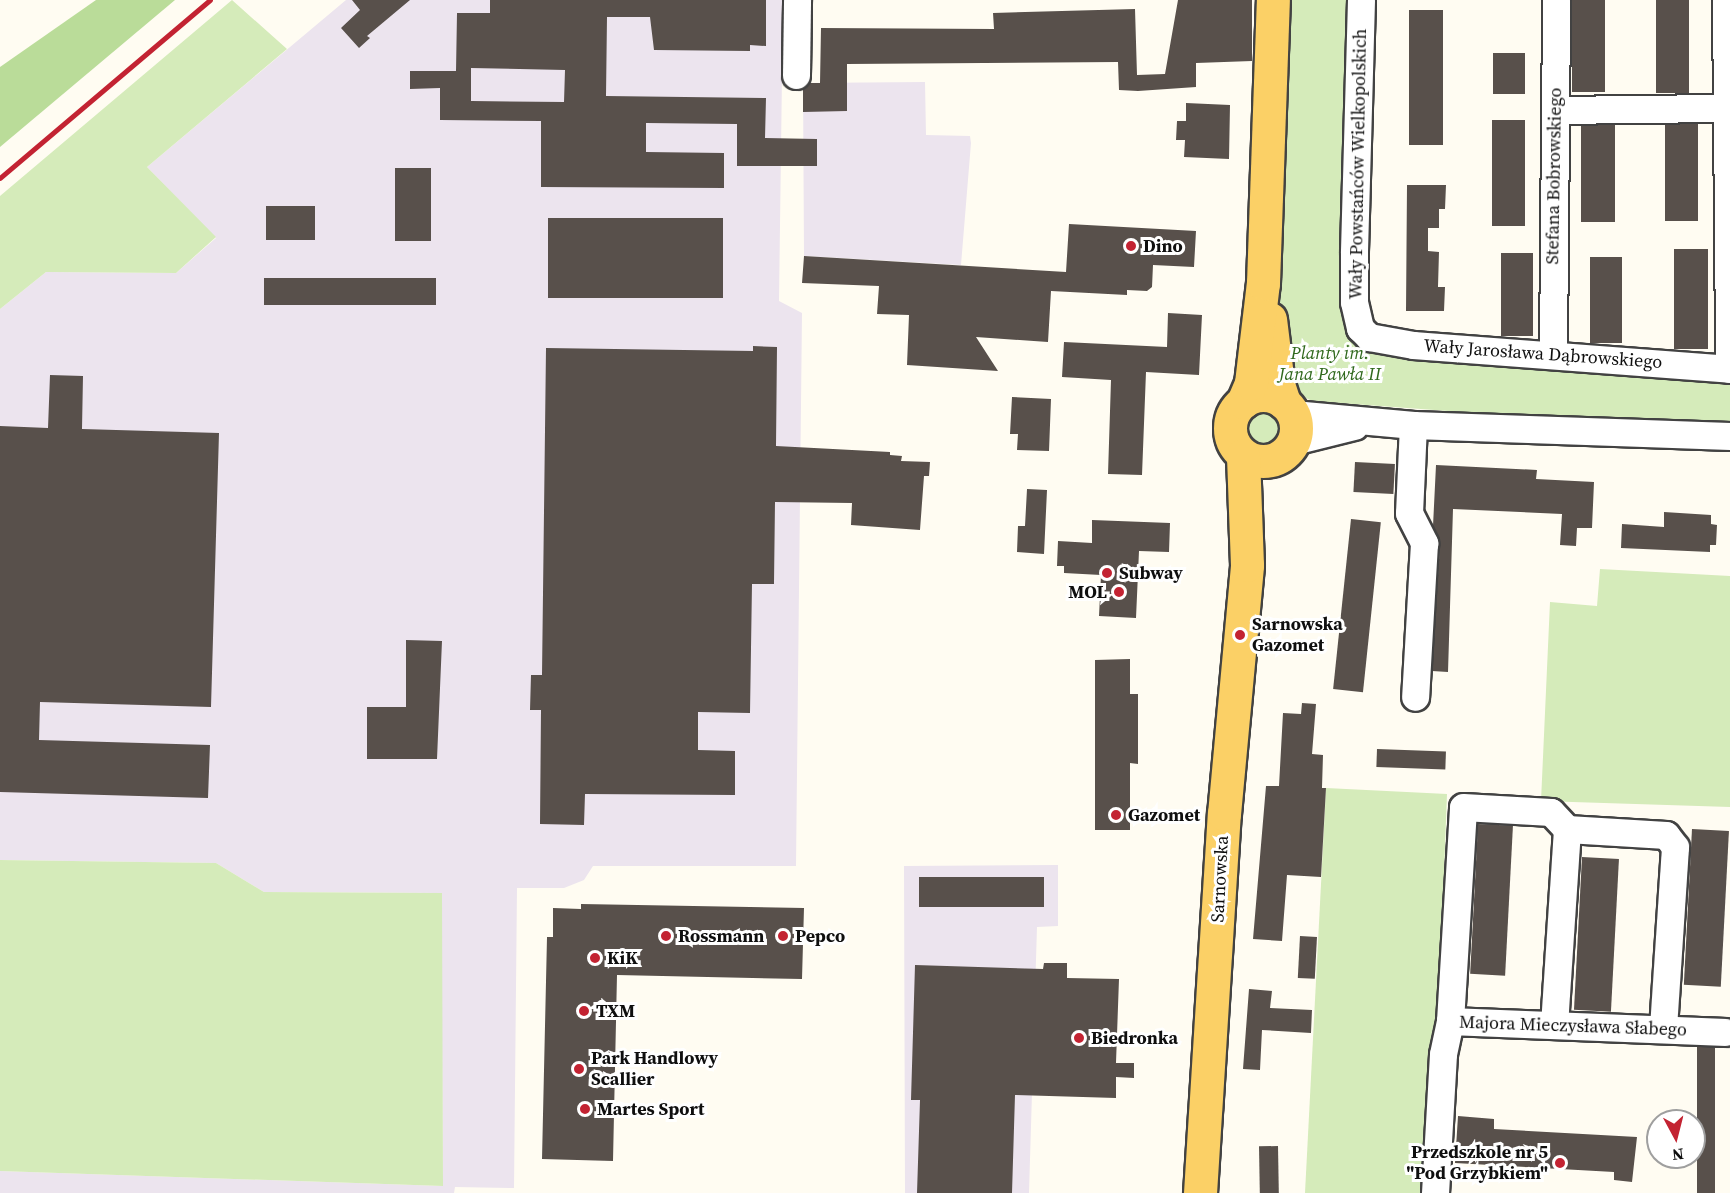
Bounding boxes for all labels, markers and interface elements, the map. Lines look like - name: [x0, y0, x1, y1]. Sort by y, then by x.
- street label: Wały Powstańców Wielkopolskich: [1345, 28, 1371, 300]
- street label: Stefana Bobrowskiego: [1542, 87, 1566, 265]
- place label: Dino: [1143, 235, 1183, 257]
- marker: Dino: [1124, 239, 1138, 253]
- street label: Wały Jarosława Dąbrowskiego: [1423, 335, 1663, 373]
- park label: Planty im. Jana Pawła II: [1279, 343, 1381, 386]
- place label: Subway: [1119, 562, 1183, 584]
- marker: Subway: [1100, 566, 1114, 580]
- place label: MOL: [1068, 581, 1107, 603]
- marker: MOL: [1112, 585, 1126, 599]
- place label: Sarnowska Gazomet: [1252, 614, 1343, 656]
- marker: Sarnowska Gazomet: [1233, 628, 1247, 642]
- place label: Gazomet: [1128, 804, 1200, 826]
- marker: Gazomet: [1109, 808, 1123, 822]
- street label: Sarnowska: [1207, 835, 1233, 923]
- place label: Rossmann: [678, 925, 764, 947]
- place label: Pepco: [795, 925, 845, 947]
- marker: Rossmann: [659, 929, 673, 943]
- marker: Pepco: [776, 929, 790, 943]
- place label: KiK: [607, 947, 638, 969]
- marker: KiK: [588, 951, 602, 965]
- place label: TXM: [596, 1000, 635, 1022]
- marker: TXM: [577, 1004, 591, 1018]
- street label: Majora Mieczysława Słabego: [1459, 1011, 1687, 1041]
- place label: Biedronka: [1091, 1027, 1178, 1049]
- marker: Biedronka: [1072, 1031, 1086, 1045]
- place label: Park Handlowy Scallier: [591, 1048, 718, 1090]
- marker: Park Handlowy Scallier: [572, 1062, 586, 1076]
- place label: Martes Sport: [597, 1098, 704, 1120]
- marker: Martes Sport: [578, 1102, 592, 1116]
- north arrow: [1646, 1109, 1706, 1169]
- place label: Przedszkole nr 5 "Pod Grzybkiem": [1406, 1142, 1548, 1184]
- text: N: [1671, 1143, 1685, 1167]
- marker: Przedszkole nr 5 "Pod Grzybkiem": [1553, 1156, 1567, 1170]

